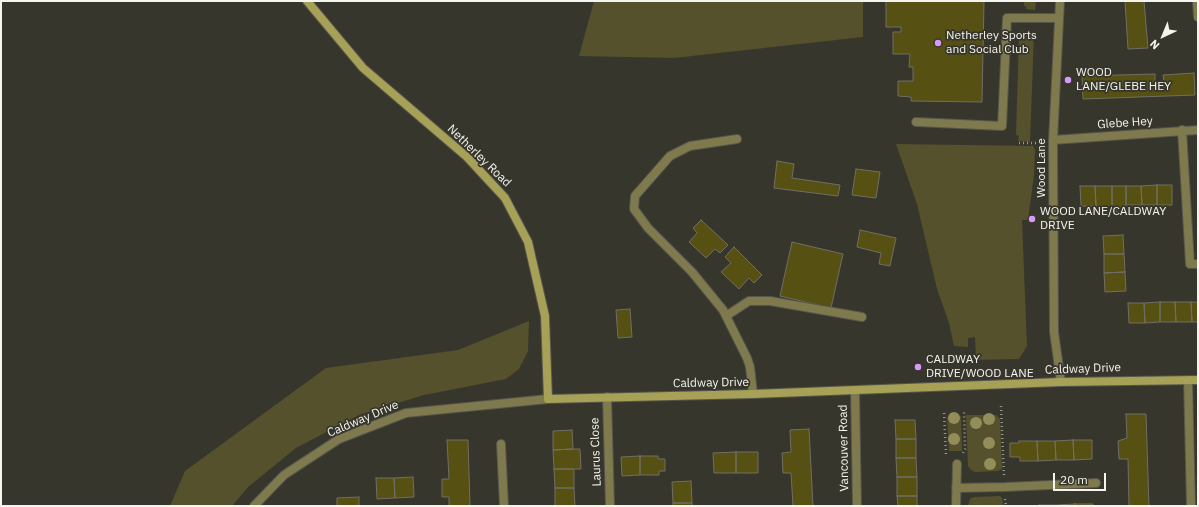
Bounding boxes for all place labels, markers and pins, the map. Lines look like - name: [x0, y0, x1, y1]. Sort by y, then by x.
- place label: Netherley Sports and Social Club: [946, 29, 1037, 57]
- marker: Netherley Sports and Social Club: [933, 38, 943, 48]
- place label: WOOD LANE/GLEBE HEY: [1076, 66, 1171, 94]
- marker: WOOD LANE/GLEBE HEY: [1063, 75, 1073, 85]
- place label: WOOD LANE/CALDWAY DRIVE: [1040, 205, 1166, 233]
- marker: WOOD LANE/CALDWAY DRIVE: [1027, 214, 1037, 224]
- place label: CALDWAY DRIVE/WOOD LANE: [926, 353, 1034, 381]
- marker: CALDWAY DRIVE/WOOD LANE: [913, 362, 923, 372]

